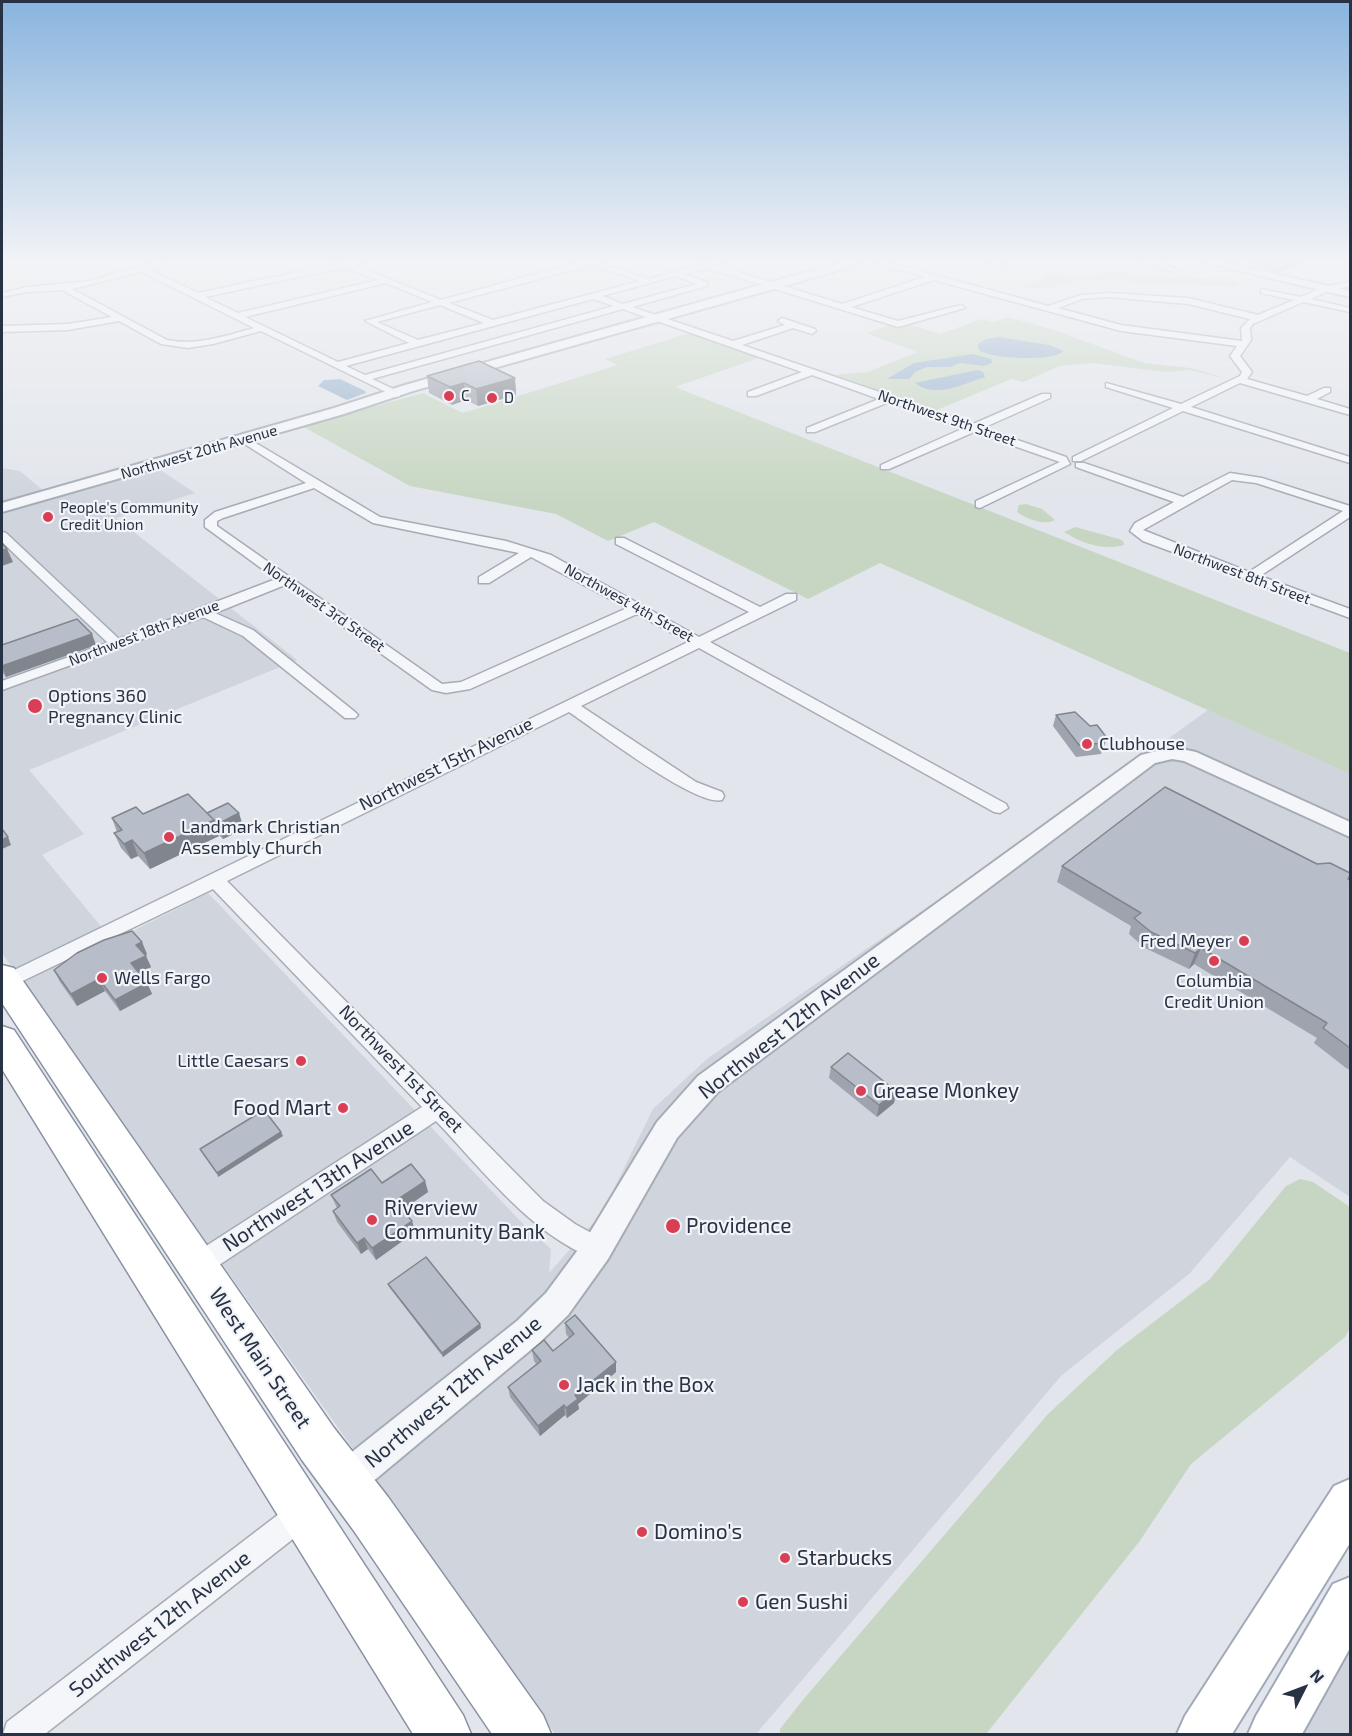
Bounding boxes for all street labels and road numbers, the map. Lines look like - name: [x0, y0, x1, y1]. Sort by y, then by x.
- street label: Northwest 9th Street: [876, 386, 1018, 450]
- street label: Northwest 20th Avenue: [119, 421, 279, 483]
- street label: Northwest 8th Street: [1171, 540, 1313, 608]
- street label: Northwest 3rd Street: [260, 558, 388, 656]
- street label: Northwest 4th Street: [561, 560, 697, 646]
- street label: Northwest 18th Avenue: [66, 596, 222, 670]
- street label: Northwest 15th Avenue: [356, 713, 536, 815]
- street label: Northwest 12th Avenue: [694, 948, 884, 1104]
- street label: Northwest 1st Street: [334, 1001, 468, 1137]
- street label: Northwest 13th Avenue: [218, 1115, 418, 1257]
- street label: West Main Street: [204, 1283, 316, 1433]
- street label: Northwest 12th Avenue: [360, 1311, 546, 1473]
- street label: Southwest 12th Avenue: [64, 1545, 256, 1703]

